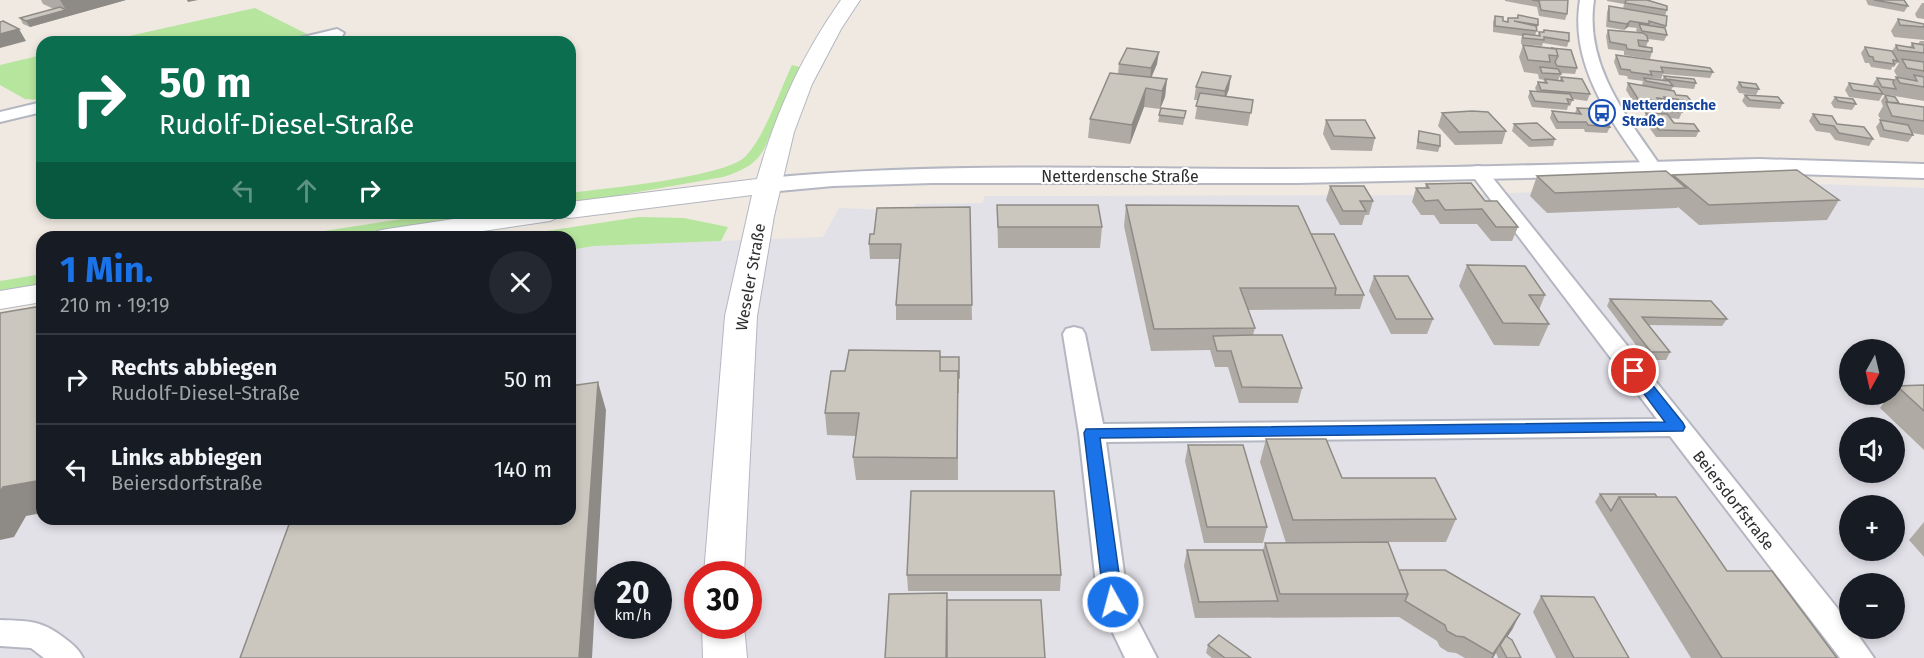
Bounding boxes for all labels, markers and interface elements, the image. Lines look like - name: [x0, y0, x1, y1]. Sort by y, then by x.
- text: 50 m: [159, 58, 252, 108]
- icon: right: [60, 60, 138, 138]
- place label: Netterdensche Straße: [1622, 97, 1716, 130]
- bus stop icon: Netterdensche Straße: [1587, 98, 1617, 128]
- text: Rudolf-Diesel-Straße: [159, 109, 414, 141]
- street label: Netterdensche Straße: [1041, 167, 1199, 186]
- icon: left: [227, 174, 260, 207]
- icon: ahead: [290, 174, 323, 207]
- icon: right: [353, 174, 386, 207]
- street label: Weseler Straße: [732, 222, 769, 332]
- text: 1 Min.: [60, 248, 153, 292]
- button: close: [489, 251, 552, 314]
- text: 210 m · 19:19: [60, 293, 169, 317]
- north arrow: [1839, 339, 1905, 405]
- map controls: [1839, 339, 1905, 639]
- pin: [1608, 345, 1659, 396]
- text: Rechts abbiegen: [111, 354, 277, 381]
- icon: arrive: [1617, 354, 1650, 387]
- icon: right: [60, 363, 93, 396]
- text: 50 m: [504, 366, 552, 393]
- text: Rudolf-Diesel-Straße: [111, 381, 300, 405]
- button: sound: [1839, 417, 1905, 483]
- text: Links abbiegen: [111, 444, 262, 471]
- street label: Beiersdorfstraße: [1689, 447, 1778, 554]
- icon: left: [60, 453, 93, 486]
- text: 140 m: [494, 456, 552, 483]
- text: Beiersdorfstraße: [111, 471, 263, 495]
- button: +: [1839, 495, 1905, 561]
- speed limit sign: 30: [684, 561, 762, 639]
- position arrow: [1081, 570, 1145, 634]
- button: −: [1839, 573, 1905, 639]
- text: 20: [616, 575, 650, 611]
- text: km/h: [614, 606, 652, 624]

